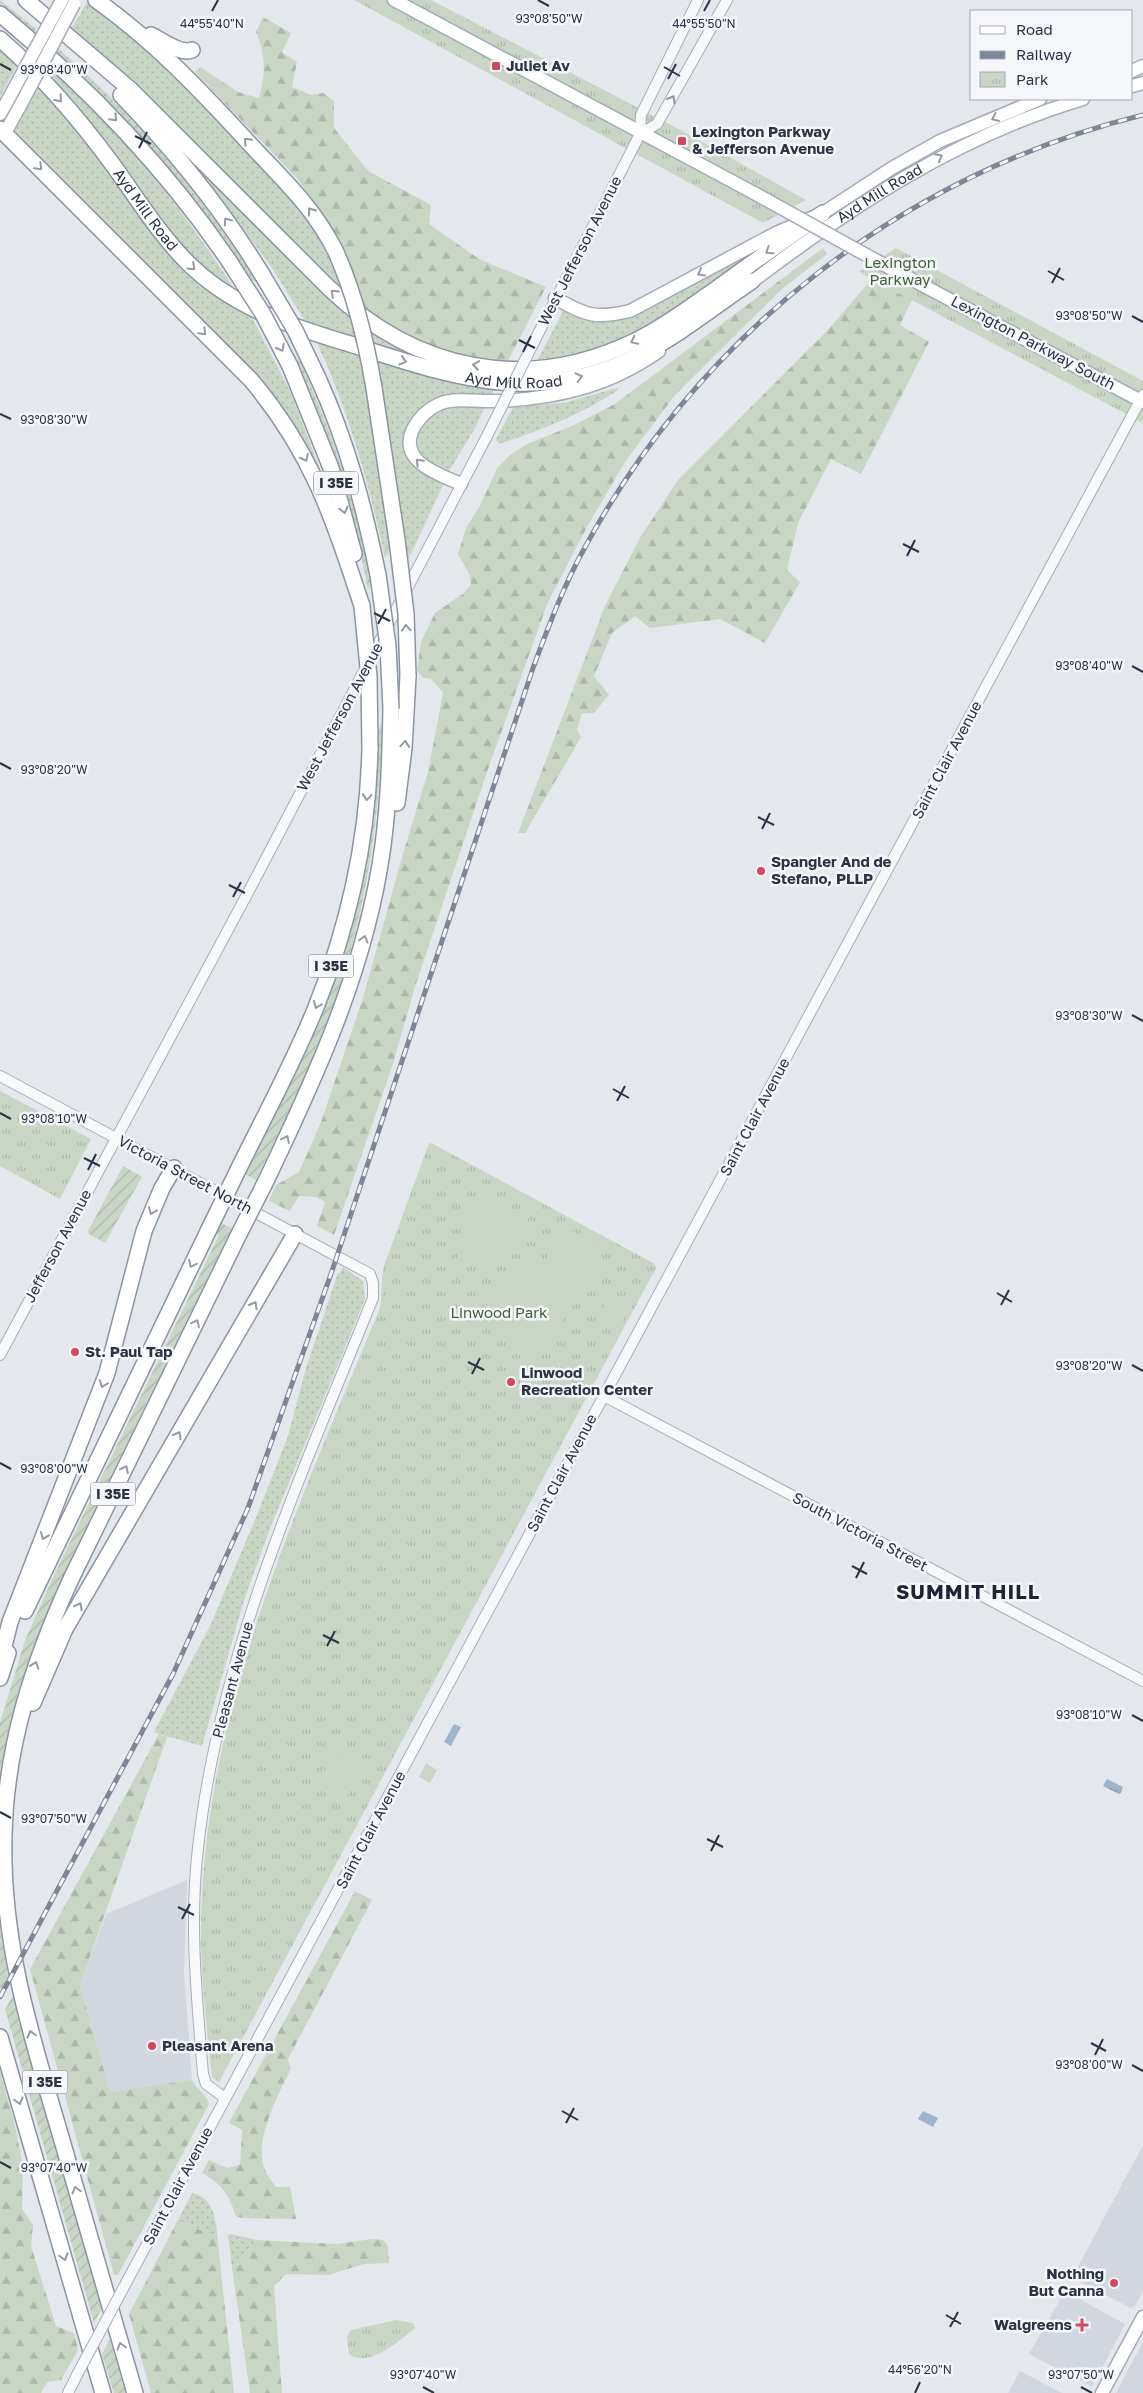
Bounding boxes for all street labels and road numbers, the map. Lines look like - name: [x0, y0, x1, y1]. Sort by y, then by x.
- street label: Ayd Mill Road: [833, 159, 925, 226]
- street label: Ayd Mill Road: [110, 165, 182, 254]
- street label: West Jefferson Avenue: [534, 172, 625, 328]
- street label: Lexington Parkway South: [948, 291, 1119, 393]
- street label: Ayd Mill Road: [464, 367, 563, 391]
- road number: I 35E: [314, 472, 358, 494]
- street label: West Jefferson Avenue: [292, 639, 386, 794]
- street label: Saint Clair Avenue: [907, 697, 985, 822]
- road number: I 35E: [308, 954, 354, 978]
- street label: Saint Clair Avenue: [715, 1054, 793, 1179]
- street label: Victoria Street North: [115, 1131, 256, 1217]
- street label: Jefferson Avenue: [20, 1186, 95, 1305]
- street label: Saint Clair Avenue: [522, 1410, 600, 1535]
- road number: I 35E: [90, 1482, 136, 1506]
- street label: South Victoria Street: [790, 1488, 931, 1574]
- street label: Pleasant Avenue: [208, 1619, 256, 1740]
- street label: Saint Clair Avenue: [331, 1767, 409, 1892]
- road number: I 35E: [22, 2070, 68, 2094]
- street label: Saint Clair Avenue: [138, 2123, 216, 2248]

